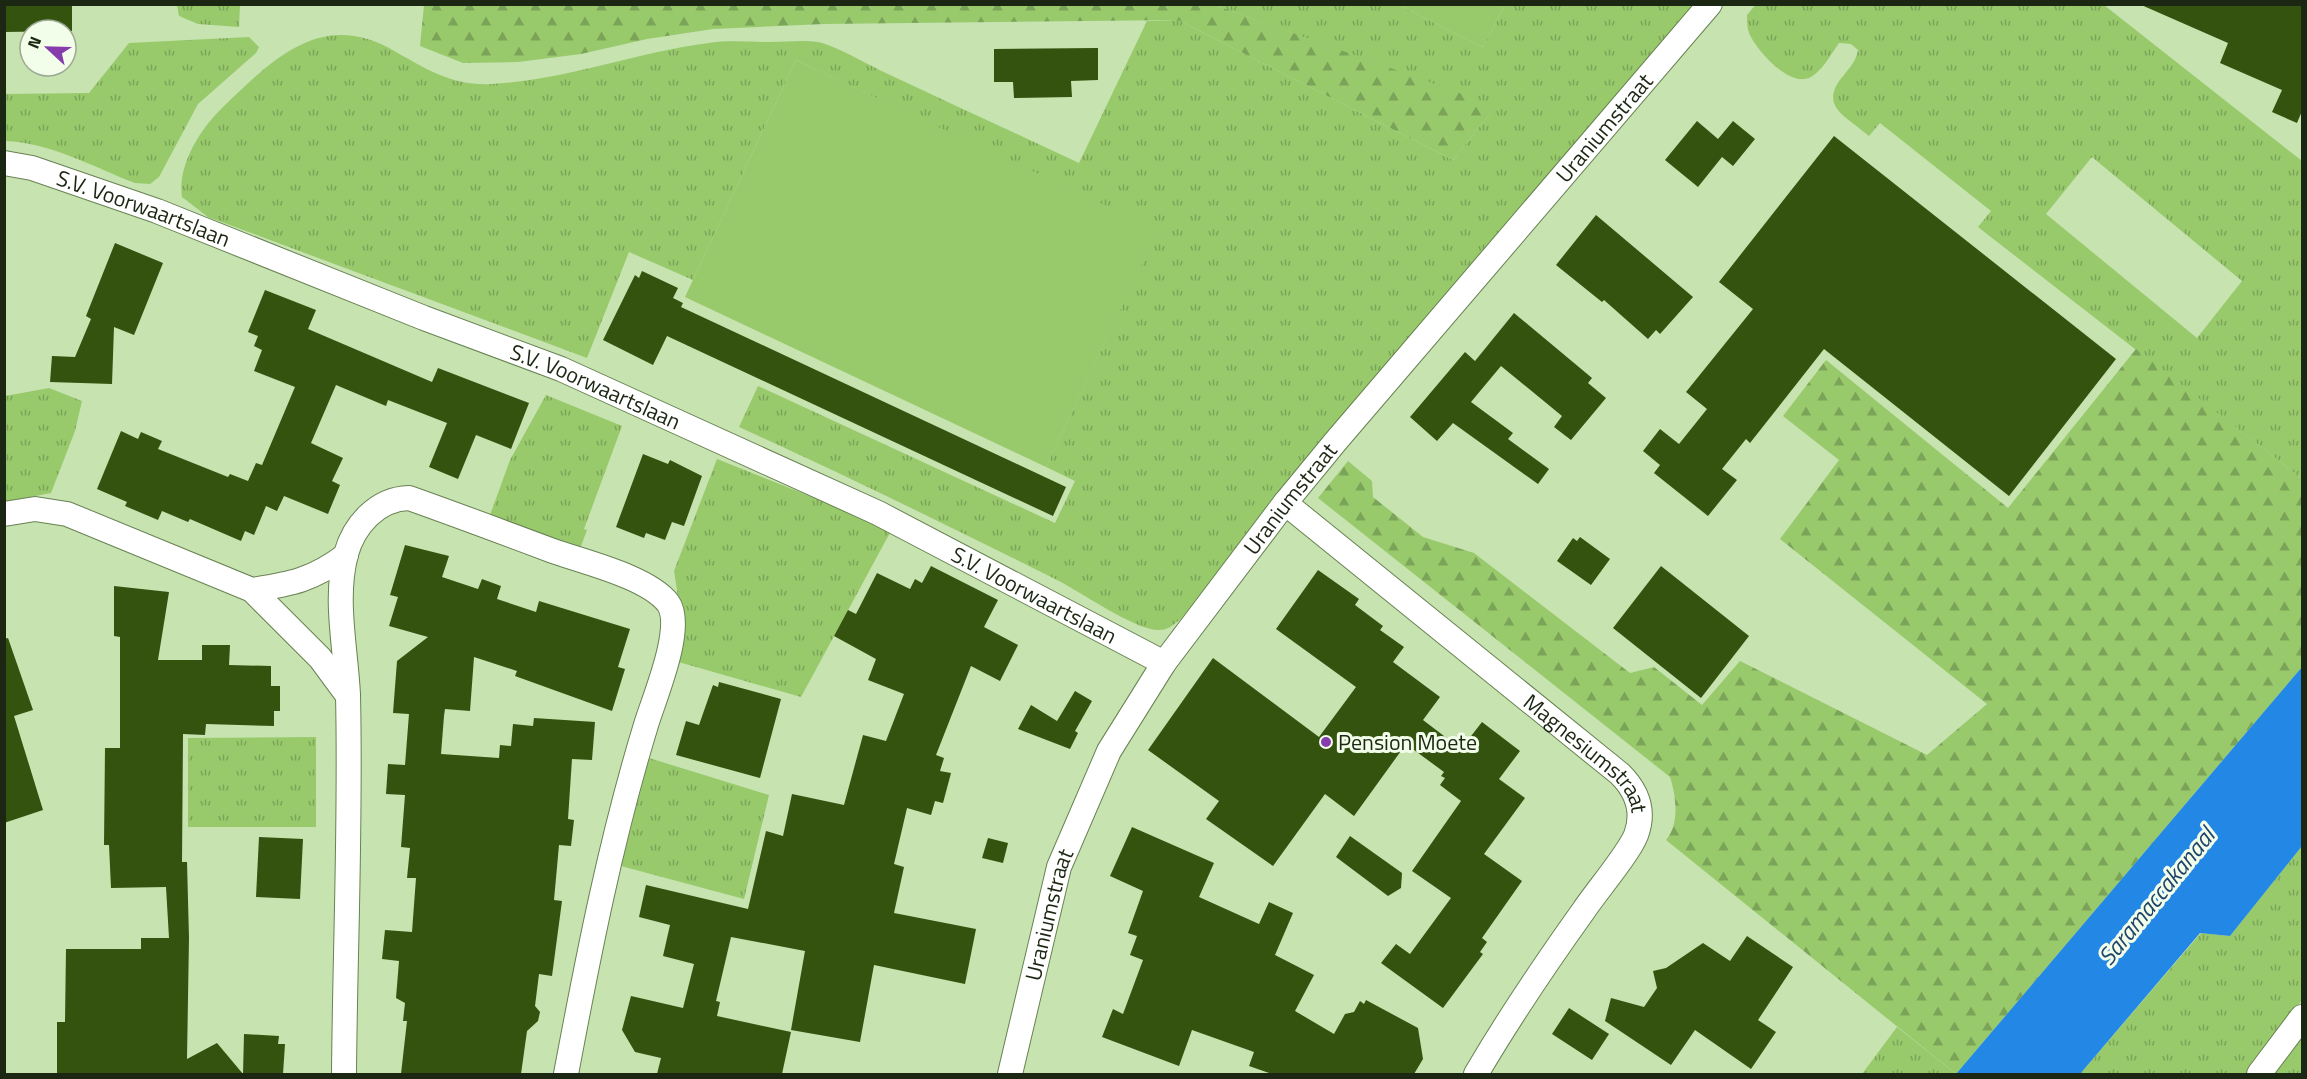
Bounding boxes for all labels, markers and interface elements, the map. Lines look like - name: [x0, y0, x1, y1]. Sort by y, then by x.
- north arrow: [18, 18, 78, 78]
- text: N: [21, 33, 47, 52]
- street label: Uraniumstraat: [1547, 65, 1661, 190]
- street label: S.V. Voorwaartslaan: [52, 161, 236, 256]
- street label: S.V. Voorwaartslaan: [505, 335, 686, 438]
- street label: Uraniumstraat: [1235, 435, 1345, 562]
- street label: S.V. Voorwaartslaan: [945, 537, 1123, 652]
- street label: Magnesiumstraat: [1516, 685, 1657, 815]
- place label: Pension Moete: [1338, 725, 1477, 759]
- marker: Pension Moete: [1319, 735, 1333, 749]
- water label: Saramaccakanaal: [2089, 817, 2225, 973]
- street label: Uraniumstraat: [1016, 843, 1082, 984]

